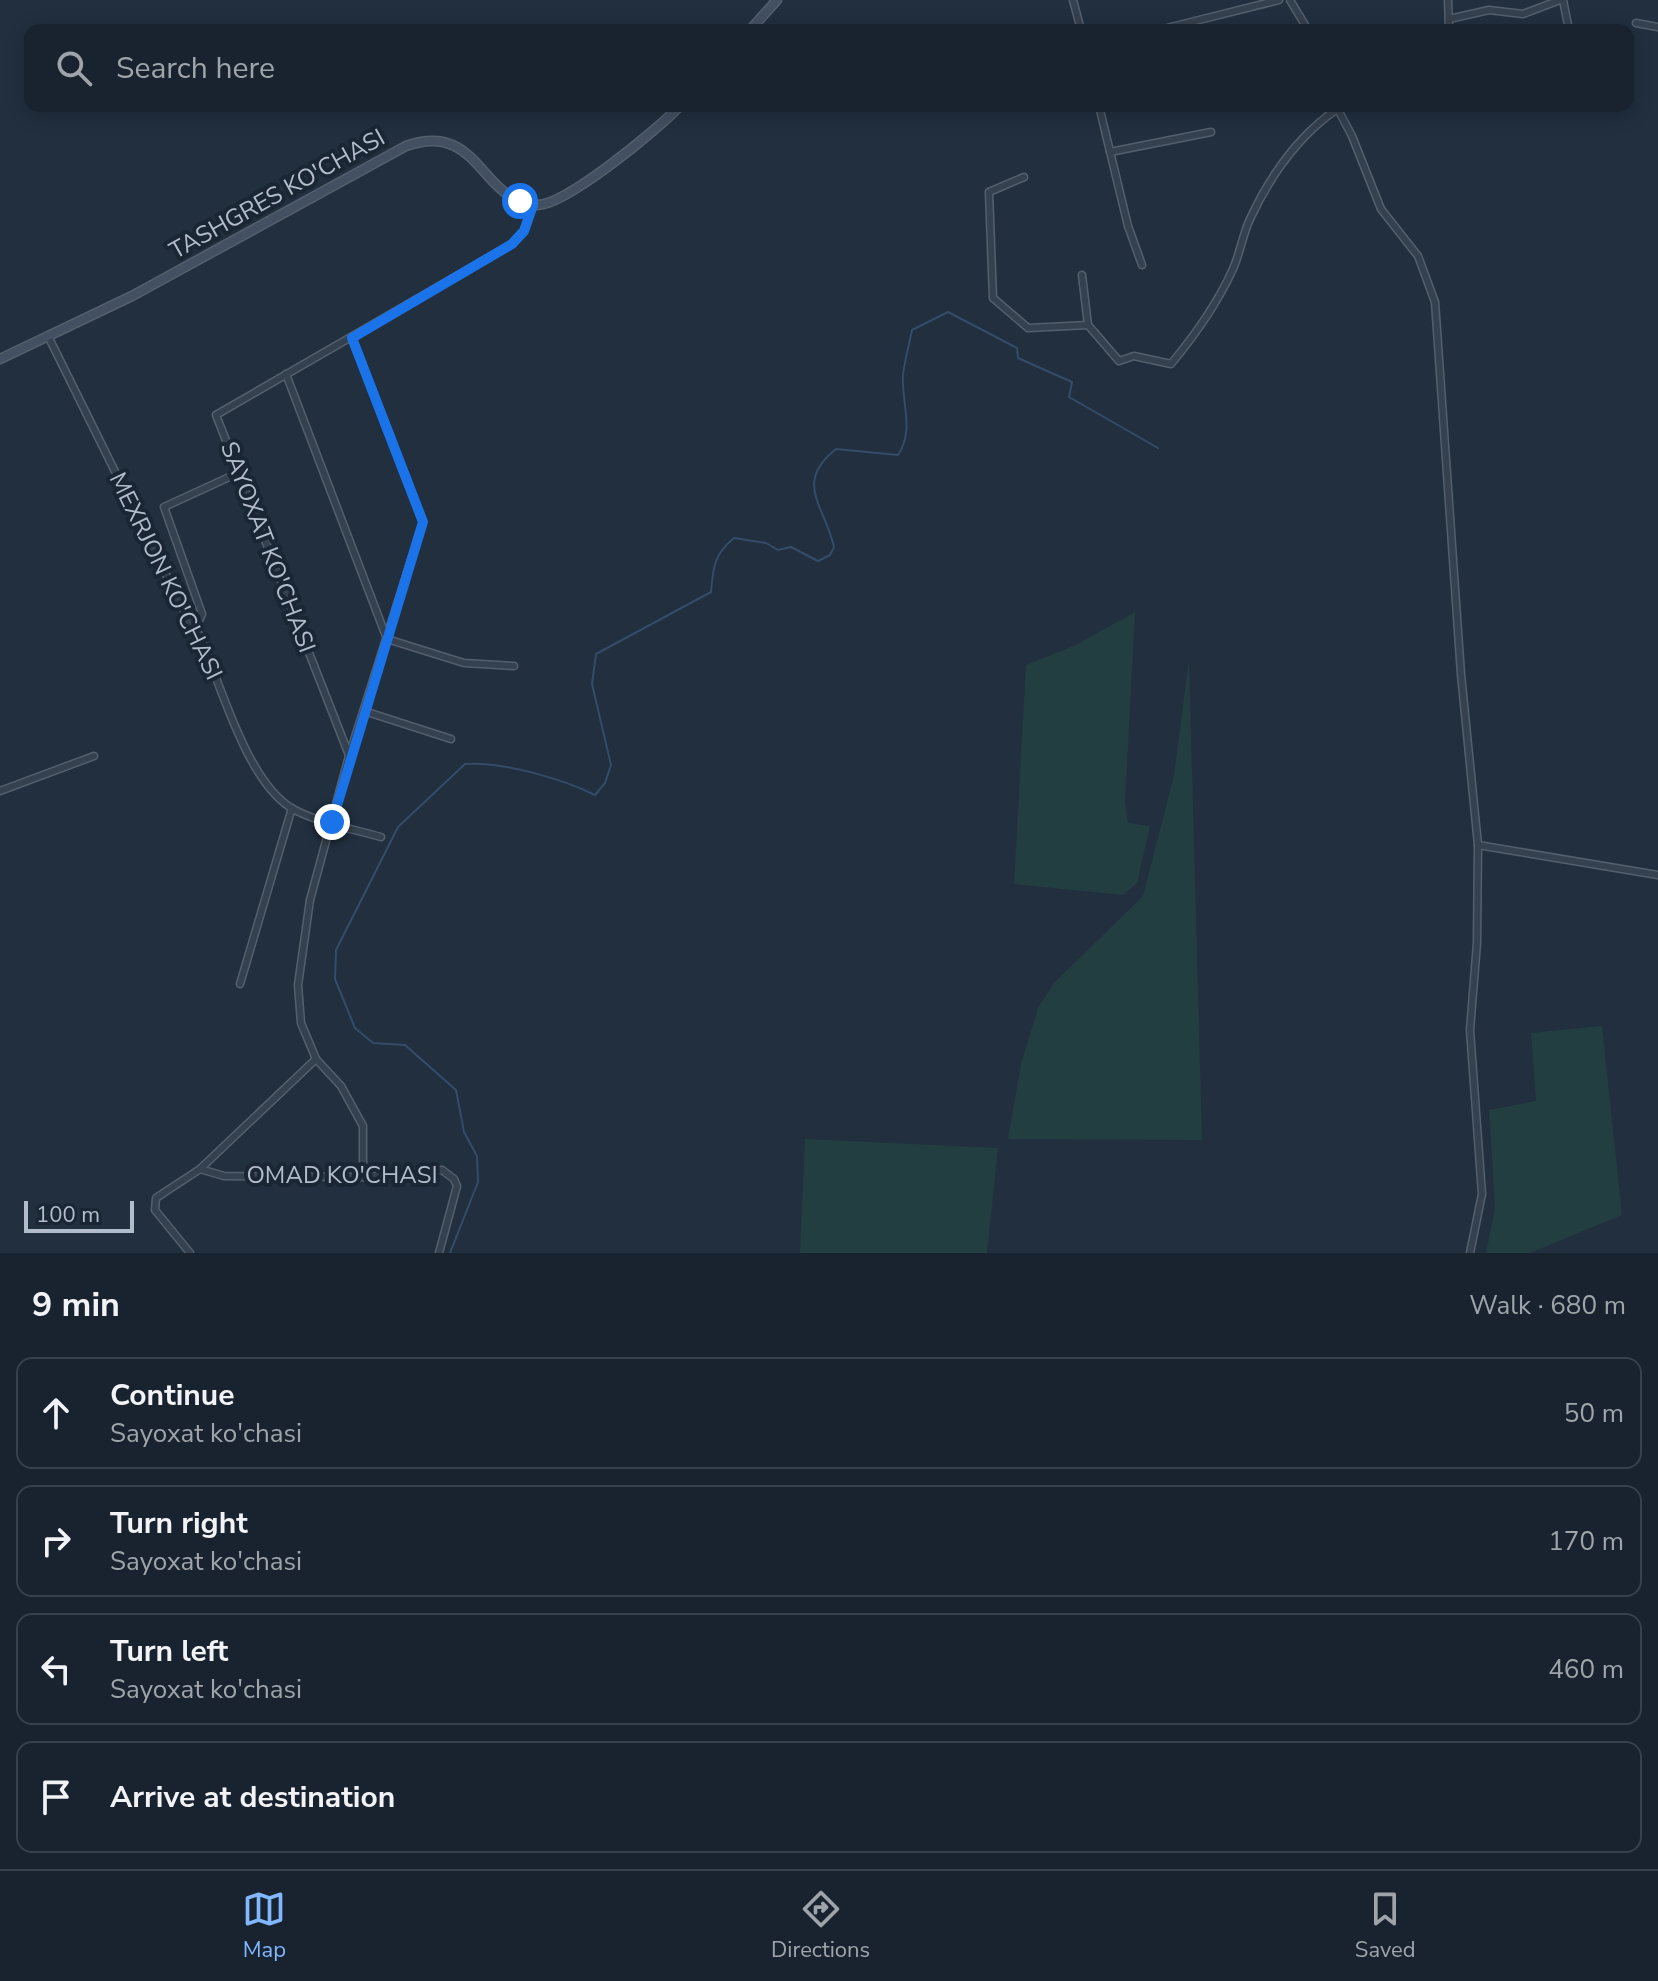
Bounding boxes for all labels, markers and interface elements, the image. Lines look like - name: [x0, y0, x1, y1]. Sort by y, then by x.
- search box: [24, 24, 1634, 112]
- icon: search: [52, 46, 96, 90]
- text: Search here: [116, 48, 275, 89]
- street label: TASHGRES KO'CHASI: [163, 121, 391, 267]
- route start: [502, 183, 538, 219]
- street label: SAYOXAT KO'CHASI: [213, 437, 323, 657]
- street label: MEXRJON KO'CHASI: [102, 467, 230, 685]
- route end: [314, 804, 350, 840]
- street label: OMAD KO'CHASI: [246, 1159, 438, 1191]
- scale bar: [24, 1197, 134, 1233]
- text: 100 m: [36, 1200, 100, 1230]
- text: 9 min: [32, 1282, 120, 1328]
- text: Walk · 680 m: [1469, 1288, 1626, 1323]
- text: Continue: [110, 1375, 235, 1416]
- icon: ahead: [34, 1391, 78, 1435]
- text: 50 m: [1564, 1396, 1624, 1431]
- text: Sayoxat ko'chasi: [110, 1416, 302, 1451]
- text: Turn right: [110, 1503, 248, 1544]
- icon: right: [34, 1519, 78, 1563]
- text: 170 m: [1548, 1524, 1624, 1559]
- text: Sayoxat ko'chasi: [110, 1544, 302, 1579]
- text: Turn left: [110, 1631, 228, 1672]
- icon: left: [34, 1647, 78, 1691]
- text: 460 m: [1548, 1652, 1624, 1687]
- text: Sayoxat ko'chasi: [110, 1672, 302, 1707]
- icon: arrive: [34, 1775, 78, 1819]
- text: Arrive at destination: [110, 1777, 395, 1818]
- tab: Map: [242, 1887, 286, 1965]
- tab: Directions: [771, 1887, 870, 1965]
- tab: Saved: [1355, 1887, 1416, 1965]

